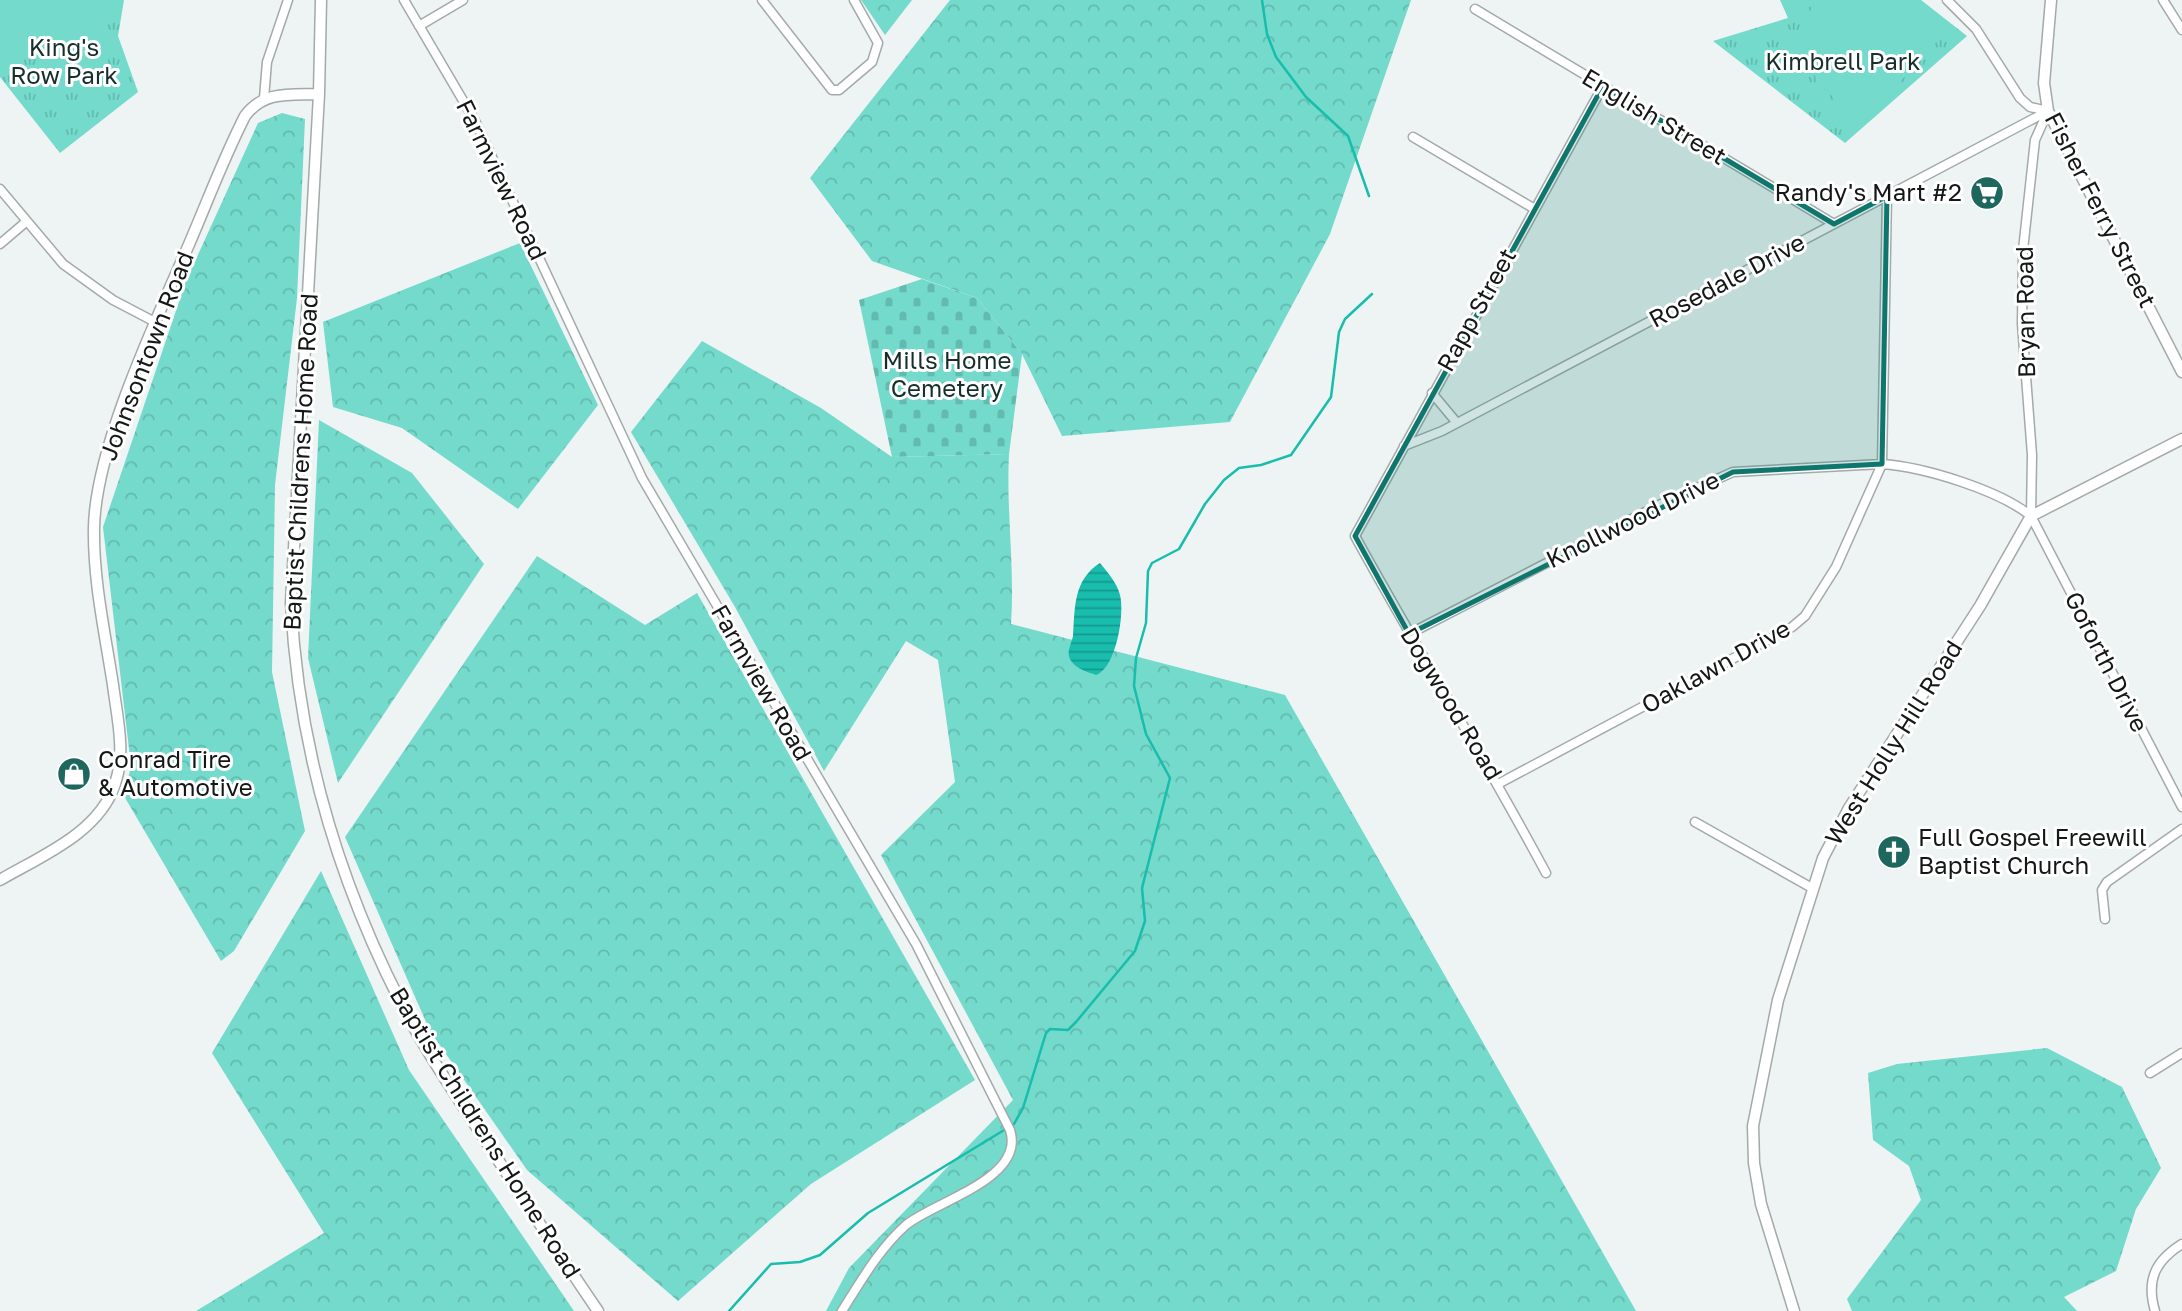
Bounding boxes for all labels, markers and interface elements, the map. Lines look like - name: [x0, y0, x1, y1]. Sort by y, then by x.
- park label: King's Row Park: [10, 32, 118, 89]
- park label: Kimbrell Park: [1765, 46, 1921, 75]
- street label: English Street: [1578, 61, 1732, 170]
- street label: Farmview Road: [451, 94, 554, 264]
- street label: Fisher Ferry Street: [2040, 107, 2163, 312]
- supermarket icon: Randy's Mart #2: [1968, 174, 2006, 212]
- place label: Randy's Mart #2: [1775, 177, 1962, 206]
- street label: Rosedale Drive: [1643, 226, 1809, 333]
- street label: Rapp Street: [1430, 243, 1521, 376]
- street label: Bryan Road: [2009, 246, 2040, 378]
- street label: Johnsontown Road: [92, 247, 199, 464]
- street label: Baptist Childrens Home Road: [276, 293, 323, 631]
- park label: Mills Home Cemetery: [883, 345, 1011, 402]
- street label: Knollwood Drive: [1541, 464, 1724, 573]
- street label: Goforth Drive: [2060, 586, 2155, 736]
- street label: Farmview Road: [706, 599, 819, 765]
- street label: Oaklawn Drive: [1636, 613, 1795, 719]
- street label: Dogwood Road: [1395, 621, 1509, 785]
- street label: West Holly Hill Road: [1818, 634, 1968, 850]
- place label: Conrad Tire & Automotive: [98, 744, 253, 801]
- shop icon: Conrad Tire & Automotive: [55, 755, 93, 793]
- place label: Full Gospel Freewill Baptist Church: [1918, 822, 2147, 879]
- church icon: Full Gospel Freewill Baptist Church: [1875, 833, 1913, 871]
- street label: Baptist Childrens Home Road: [385, 981, 588, 1283]

